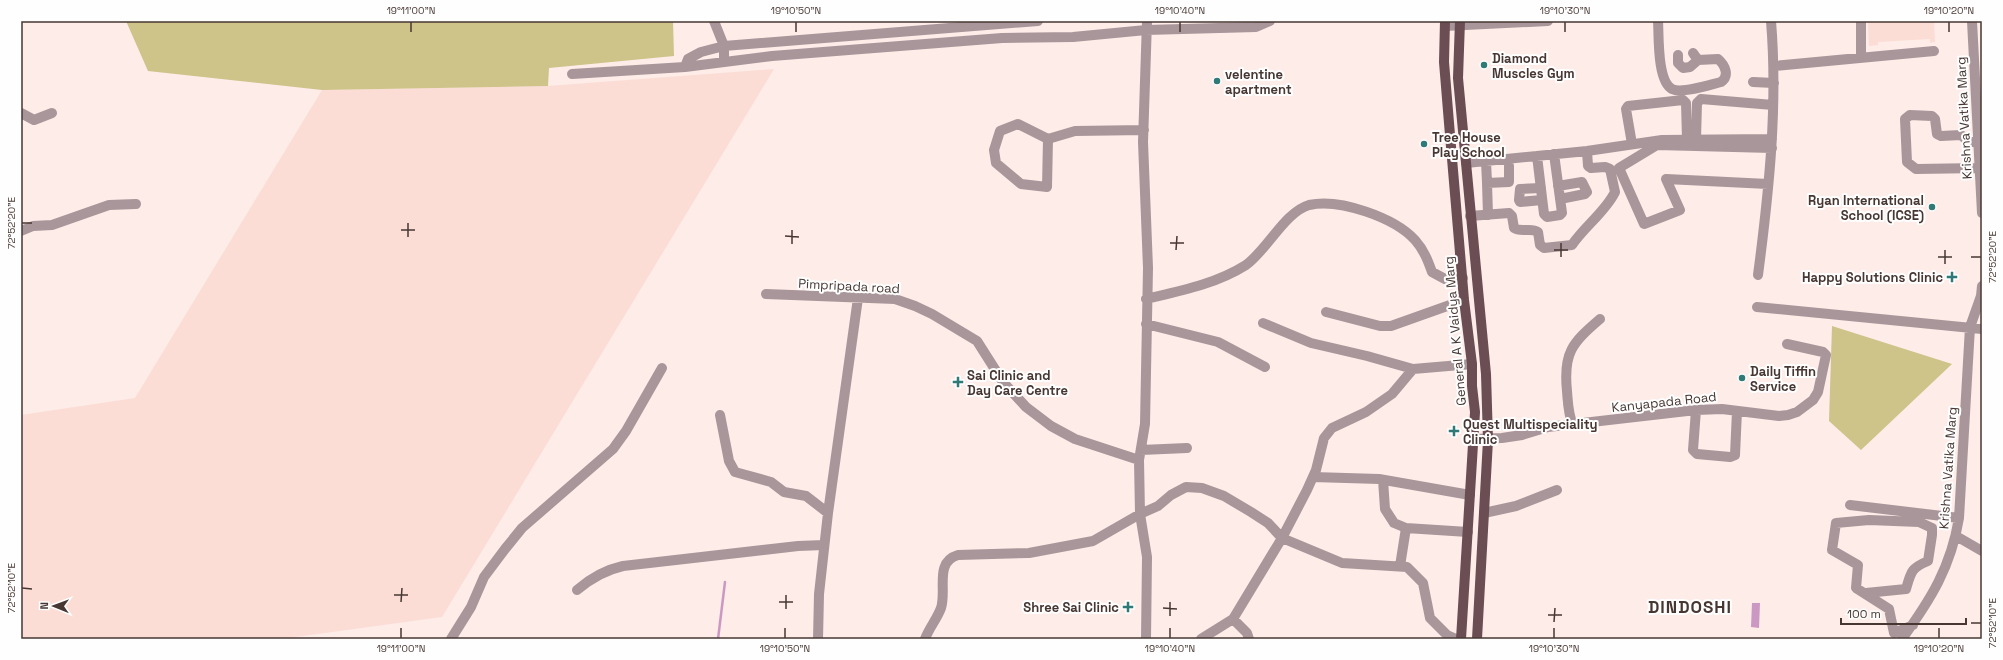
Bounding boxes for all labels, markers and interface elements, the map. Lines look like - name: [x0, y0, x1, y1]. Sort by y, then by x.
- text: 19°11'00"N: [387, 4, 435, 17]
- text: 19°10'50"N: [771, 4, 821, 17]
- text: 19°10'40"N: [1155, 4, 1205, 17]
- text: 19°10'30"N: [1540, 4, 1590, 17]
- text: 19°10'20"N: [1924, 4, 1974, 17]
- place label: Diamond Muscles Gym: [1492, 50, 1575, 82]
- street label: Krishna Vatika Marg: [1952, 56, 1976, 180]
- marker: Diamond Muscles Gym: [1479, 60, 1489, 70]
- place label: velentine apartment: [1225, 66, 1292, 98]
- marker: velentine apartment: [1212, 76, 1222, 86]
- place label: Tree House Play School: [1432, 129, 1505, 161]
- marker: Tree House Play School: [1419, 139, 1429, 149]
- place label: Ryan International School (ICSE): [1808, 192, 1924, 224]
- text: 72°52'20"E: [5, 197, 18, 249]
- marker: Ryan International School (ICSE): [1927, 202, 1937, 212]
- text: 72°52'20"E: [1986, 231, 1999, 283]
- street label: General A K Vaidya Marg: [1440, 256, 1470, 406]
- place label: Happy Solutions Clinic: [1802, 269, 1943, 286]
- marker: Happy Solutions Clinic: [1946, 271, 1958, 283]
- street label: Pimpripada road: [798, 275, 900, 297]
- place label: Daily Tiffin Service: [1750, 363, 1816, 395]
- place label: Sai Clinic and Day Care Centre: [967, 367, 1068, 399]
- marker: Daily Tiffin Service: [1737, 373, 1747, 383]
- marker: Sai Clinic and Day Care Centre: [952, 376, 964, 388]
- street label: Kanyapada Road: [1611, 388, 1717, 416]
- street label: Krishna Vatika Marg: [1935, 406, 1961, 530]
- place label: Quest Multispeciality Clinic: [1463, 416, 1598, 448]
- marker: Quest Multispeciality Clinic: [1448, 425, 1460, 437]
- text: 72°52'10"E: [5, 562, 18, 613]
- north arrow: [34, 586, 74, 626]
- district label: DINDOSHI: [1648, 596, 1732, 618]
- text: 72°52'10"E: [1986, 597, 1999, 648]
- place label: Shree Sai Clinic: [1023, 599, 1119, 616]
- scale bar: [1841, 600, 1966, 626]
- marker: Shree Sai Clinic: [1122, 601, 1134, 613]
- text: N: [37, 602, 51, 610]
- text: 100 m: [1847, 606, 1881, 622]
- text: 19°11'00"N: [377, 642, 425, 655]
- text: 19°10'50"N: [760, 642, 810, 655]
- text: 19°10'40"N: [1145, 642, 1195, 655]
- text: 19°10'30"N: [1529, 642, 1579, 655]
- text: 19°10'20"N: [1914, 642, 1964, 655]

